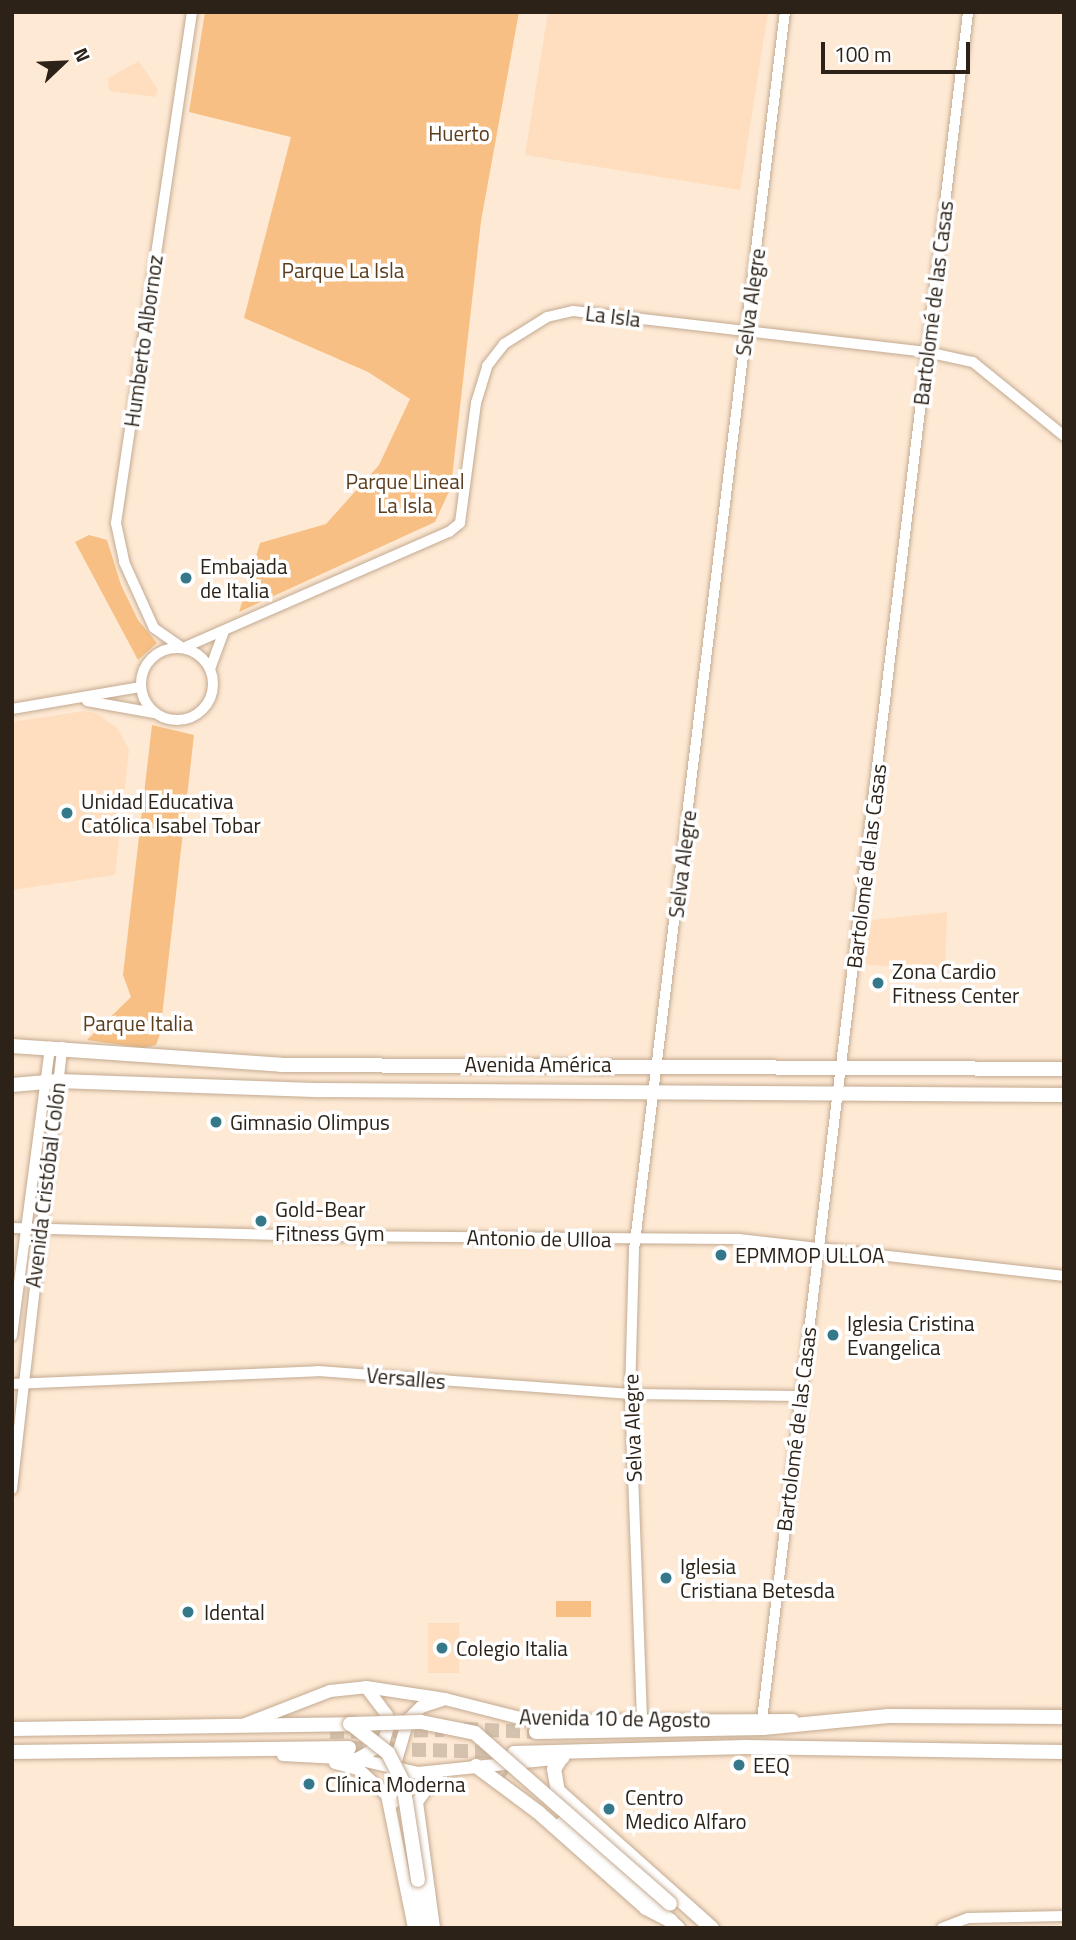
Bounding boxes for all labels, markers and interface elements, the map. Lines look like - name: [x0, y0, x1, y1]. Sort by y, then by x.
- north arrow: [28, 28, 98, 98]
- scale bar: [824, 28, 973, 72]
- text: 100 m: [834, 38, 891, 70]
- text: N: [67, 43, 99, 66]
- park label: Huerto: [428, 120, 490, 146]
- street label: Bartolomé de las Casas: [908, 199, 958, 407]
- street label: Selva Alegre: [730, 247, 770, 357]
- street label: Humberto Albornoz: [118, 253, 168, 429]
- park label: Parque La Isla: [282, 257, 404, 283]
- street label: La Isla: [584, 300, 642, 332]
- park label: Parque Lineal La Isla: [345, 468, 465, 518]
- place label: Embajada de Italia: [200, 553, 287, 603]
- marker: Embajada de Italia: [178, 570, 194, 586]
- street label: Bartolomé de las Casas: [841, 762, 891, 970]
- place label: Unidad Educativa Católica Isabel Tobar: [81, 788, 261, 838]
- marker: Unidad Educativa Católica Isabel Tobar: [59, 805, 75, 821]
- street label: Selva Alegre: [663, 809, 701, 919]
- place label: Zona Cardio Fitness Center: [892, 958, 1019, 1008]
- marker: Zona Cardio Fitness Center: [870, 975, 886, 991]
- park label: Parque Italia: [83, 1010, 193, 1036]
- street label: Avenida América: [465, 1051, 611, 1077]
- street label: Avenida Cristóbal Colón: [20, 1081, 70, 1289]
- place label: Gimnasio Olimpus: [230, 1109, 390, 1135]
- marker: Gimnasio Olimpus: [208, 1114, 224, 1130]
- place label: Gold-Bear Fitness Gym: [275, 1196, 385, 1246]
- marker: Gold-Bear Fitness Gym: [253, 1213, 269, 1229]
- street label: Antonio de Ulloa: [466, 1224, 612, 1252]
- place label: EPMMOP ULLOA: [735, 1242, 885, 1268]
- marker: EPMMOP ULLOA: [713, 1247, 729, 1263]
- place label: Iglesia Cristina Evangelica: [847, 1310, 974, 1360]
- street label: Bartolomé de las Casas: [771, 1325, 821, 1533]
- marker: Iglesia Cristina Evangelica: [825, 1327, 841, 1343]
- street label: Versalles: [365, 1362, 447, 1394]
- street label: Selva Alegre: [618, 1373, 646, 1483]
- place label: Iglesia Cristiana Betesda: [680, 1553, 835, 1603]
- marker: Iglesia Cristiana Betesda: [658, 1570, 674, 1586]
- place label: Idental: [204, 1599, 265, 1625]
- marker: Idental: [178, 1602, 198, 1622]
- place label: Colegio Italia: [456, 1635, 568, 1661]
- marker: Colegio Italia: [434, 1640, 450, 1656]
- street label: Avenida 10 de Agosto: [519, 1704, 711, 1732]
- place label: EEQ: [753, 1752, 790, 1778]
- marker: EEQ: [731, 1757, 747, 1773]
- place label: Clínica Moderna: [325, 1771, 465, 1797]
- marker: Clínica Moderna: [299, 1774, 319, 1794]
- place label: Centro Medico Alfaro: [625, 1784, 747, 1834]
- marker: Centro Medico Alfaro: [599, 1799, 619, 1819]

